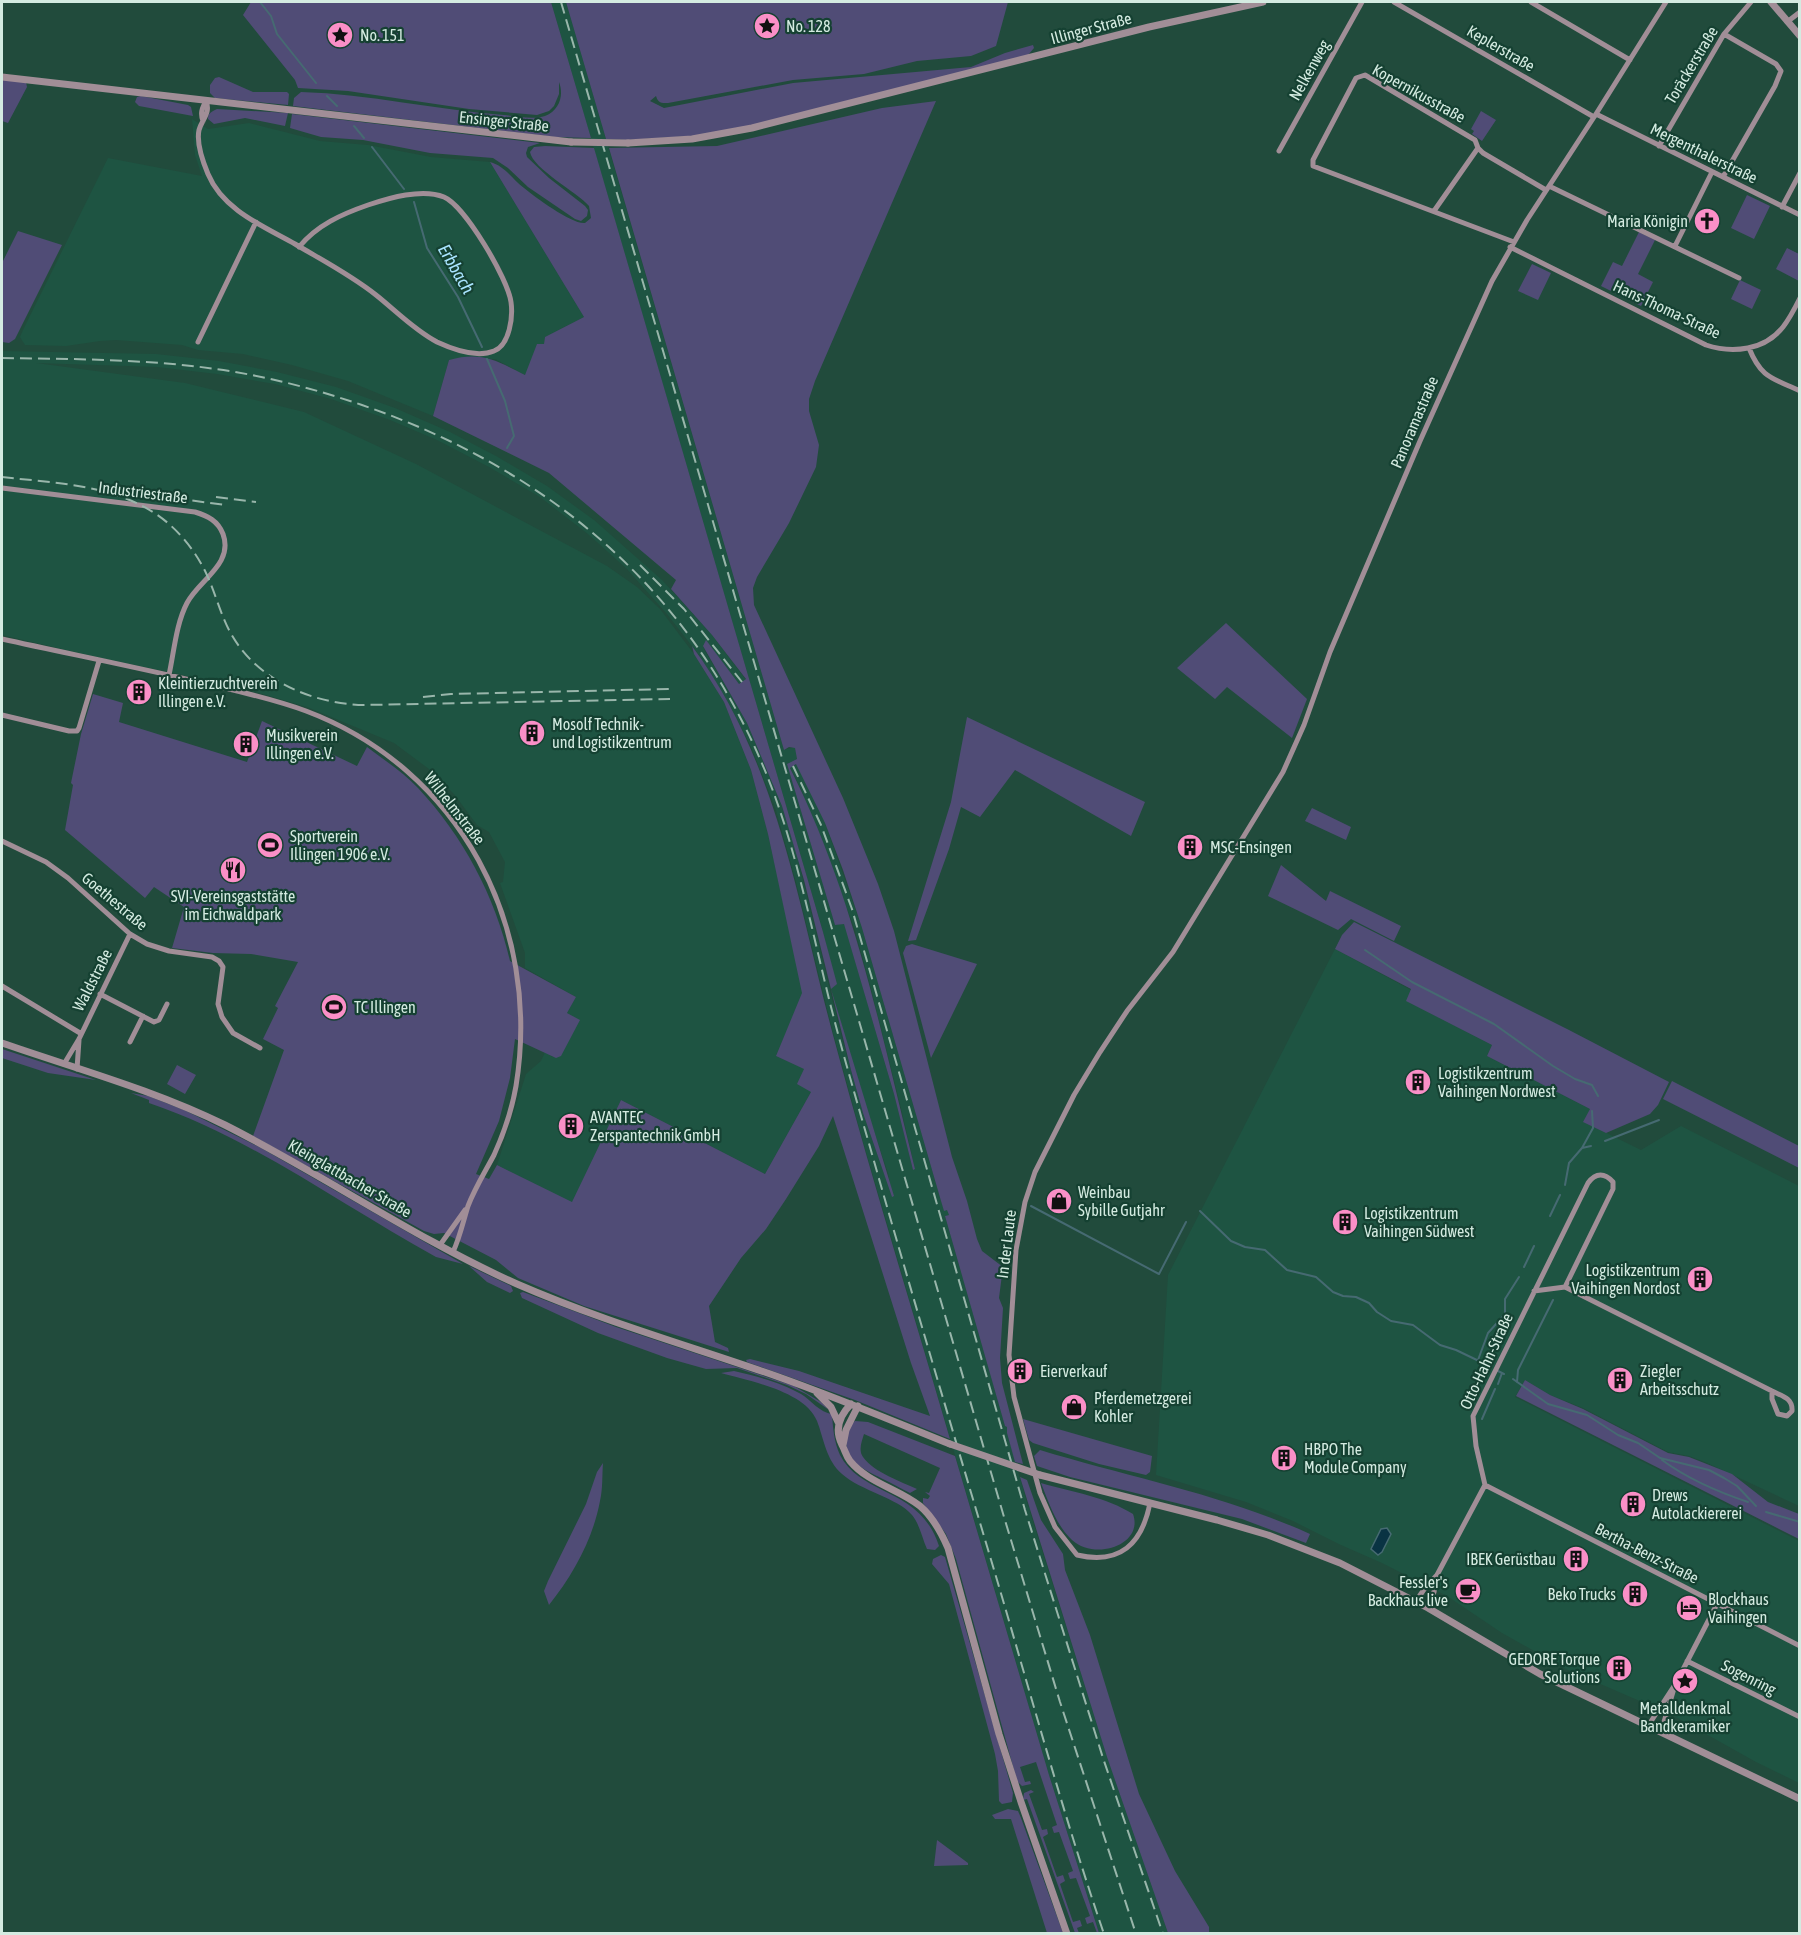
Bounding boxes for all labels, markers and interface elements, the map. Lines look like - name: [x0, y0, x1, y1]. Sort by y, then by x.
- street label: Illinger Straße: [1049, 9, 1134, 48]
- place icon: No. 128: [752, 11, 782, 41]
- place label: No. 128: [786, 17, 831, 35]
- place icon: No. 151: [325, 20, 355, 50]
- street label: Keplerstraße: [1463, 21, 1538, 75]
- street label: Toräckerstraße: [1661, 23, 1721, 107]
- place label: No. 151: [360, 26, 405, 44]
- street label: Nelkenweg: [1285, 37, 1334, 104]
- street label: Kopernikusstraße: [1369, 60, 1469, 127]
- street label: Ensinger Straße: [458, 107, 550, 136]
- street label: Mergenthalerstraße: [1647, 119, 1760, 188]
- church icon: Maria Königin: [1692, 206, 1722, 236]
- place label: Maria Königin: [1607, 212, 1688, 231]
- water label: Erbbach: [434, 240, 479, 298]
- street label: Hans-Thoma-Straße: [1611, 276, 1723, 342]
- street label: Panoramastraße: [1387, 373, 1441, 471]
- street label: Industriestraße: [97, 478, 189, 506]
- place label: Kleintierzuchtverein Illingen e.V.: [158, 674, 278, 711]
- building icon: Kleintierzuchtverein Illingen e.V.: [124, 677, 154, 707]
- place label: Mosolf Technik- und Logistikzentrum: [552, 715, 672, 752]
- building icon: Mosolf Technik- und Logistikzentrum: [517, 718, 547, 748]
- place label: Musikverein Illingen e.V.: [266, 726, 338, 763]
- building icon: Musikverein Illingen e.V.: [231, 729, 261, 759]
- street label: Wilhelmstraße: [421, 768, 489, 848]
- place label: Sportverein Illingen 1906 e.V.: [290, 827, 390, 864]
- sports icon: Sportverein Illingen 1906 e.V.: [255, 830, 285, 860]
- building icon: MSC-Ensingen: [1175, 832, 1205, 862]
- place label: MSC-Ensingen: [1210, 838, 1292, 857]
- restaurant icon: SVI-Vereinsgaststätte im Eichwaldpark: [218, 855, 248, 885]
- street label: Goethestraße: [79, 868, 151, 934]
- place label: SVI-Vereinsgaststätte im Eichwaldpark: [171, 887, 295, 924]
- street label: Waldstraße: [69, 946, 115, 1014]
- sports icon: TC Illingen: [319, 992, 349, 1022]
- place label: TC Illingen: [354, 998, 416, 1017]
- place label: Logistikzentrum Vaihingen Nordwest: [1438, 1064, 1556, 1101]
- building icon: Logistikzentrum Vaihingen Nordwest: [1403, 1067, 1433, 1097]
- place label: AVANTEC Zerspantechnik GmbH: [590, 1108, 720, 1145]
- building icon: AVANTEC Zerspantechnik GmbH: [556, 1111, 586, 1141]
- street label: Kleinglattbacher Straße: [285, 1135, 415, 1221]
- place label: Weinbau Sybille Gutjahr: [1078, 1183, 1165, 1220]
- shop icon: Weinbau Sybille Gutjahr: [1044, 1186, 1074, 1216]
- place label: Logistikzentrum Vaihingen Südwest: [1364, 1204, 1475, 1241]
- building icon: Logistikzentrum Vaihingen Südwest: [1330, 1207, 1360, 1237]
- street label: In der Laute: [993, 1209, 1019, 1279]
- place label: Logistikzentrum Vaihingen Nordost: [1572, 1261, 1680, 1298]
- building icon: Logistikzentrum Vaihingen Nordost: [1685, 1264, 1715, 1294]
- street label: Otto-Hahn-Straße: [1456, 1310, 1516, 1412]
- building icon: Eierverkauf: [1005, 1356, 1035, 1386]
- place label: Eierverkauf: [1040, 1362, 1108, 1380]
- place label: Ziegler Arbeitsschutz: [1640, 1362, 1719, 1398]
- building icon: Ziegler Arbeitsschutz: [1605, 1365, 1635, 1395]
- place label: Pferdemetzgerei Kohler: [1094, 1389, 1192, 1425]
- shop icon: Pferdemetzgerei Kohler: [1059, 1392, 1089, 1422]
- place label: HBPO The Module Company: [1304, 1440, 1407, 1477]
- building icon: HBPO The Module Company: [1269, 1443, 1299, 1473]
- place label: Drews Autolackiererei: [1652, 1486, 1742, 1522]
- building icon: Drews Autolackiererei: [1618, 1489, 1648, 1519]
- street label: Bertha-Benz-Straße: [1592, 1519, 1702, 1587]
- building icon: IBEK Gerüstbau: [1561, 1544, 1591, 1574]
- place label: IBEK Gerüstbau: [1466, 1550, 1556, 1568]
- place label: Fessler's Backhaus live: [1368, 1573, 1448, 1609]
- cafe icon: Fessler's Backhaus live: [1453, 1576, 1483, 1606]
- building icon: Beko Trucks: [1620, 1579, 1650, 1609]
- place label: Beko Trucks: [1548, 1585, 1616, 1603]
- place label: Blockhaus Vaihingen: [1708, 1590, 1769, 1627]
- hotel icon: Blockhaus Vaihingen: [1674, 1593, 1704, 1623]
- place label: GEDORE Torque Solutions: [1509, 1650, 1600, 1686]
- building icon: GEDORE Torque Solutions: [1604, 1653, 1634, 1683]
- street label: Sogenring: [1718, 1656, 1779, 1699]
- place icon: Metalldenkmal Bandkeramiker: [1670, 1666, 1700, 1696]
- place label: Metalldenkmal Bandkeramiker: [1639, 1699, 1731, 1735]

